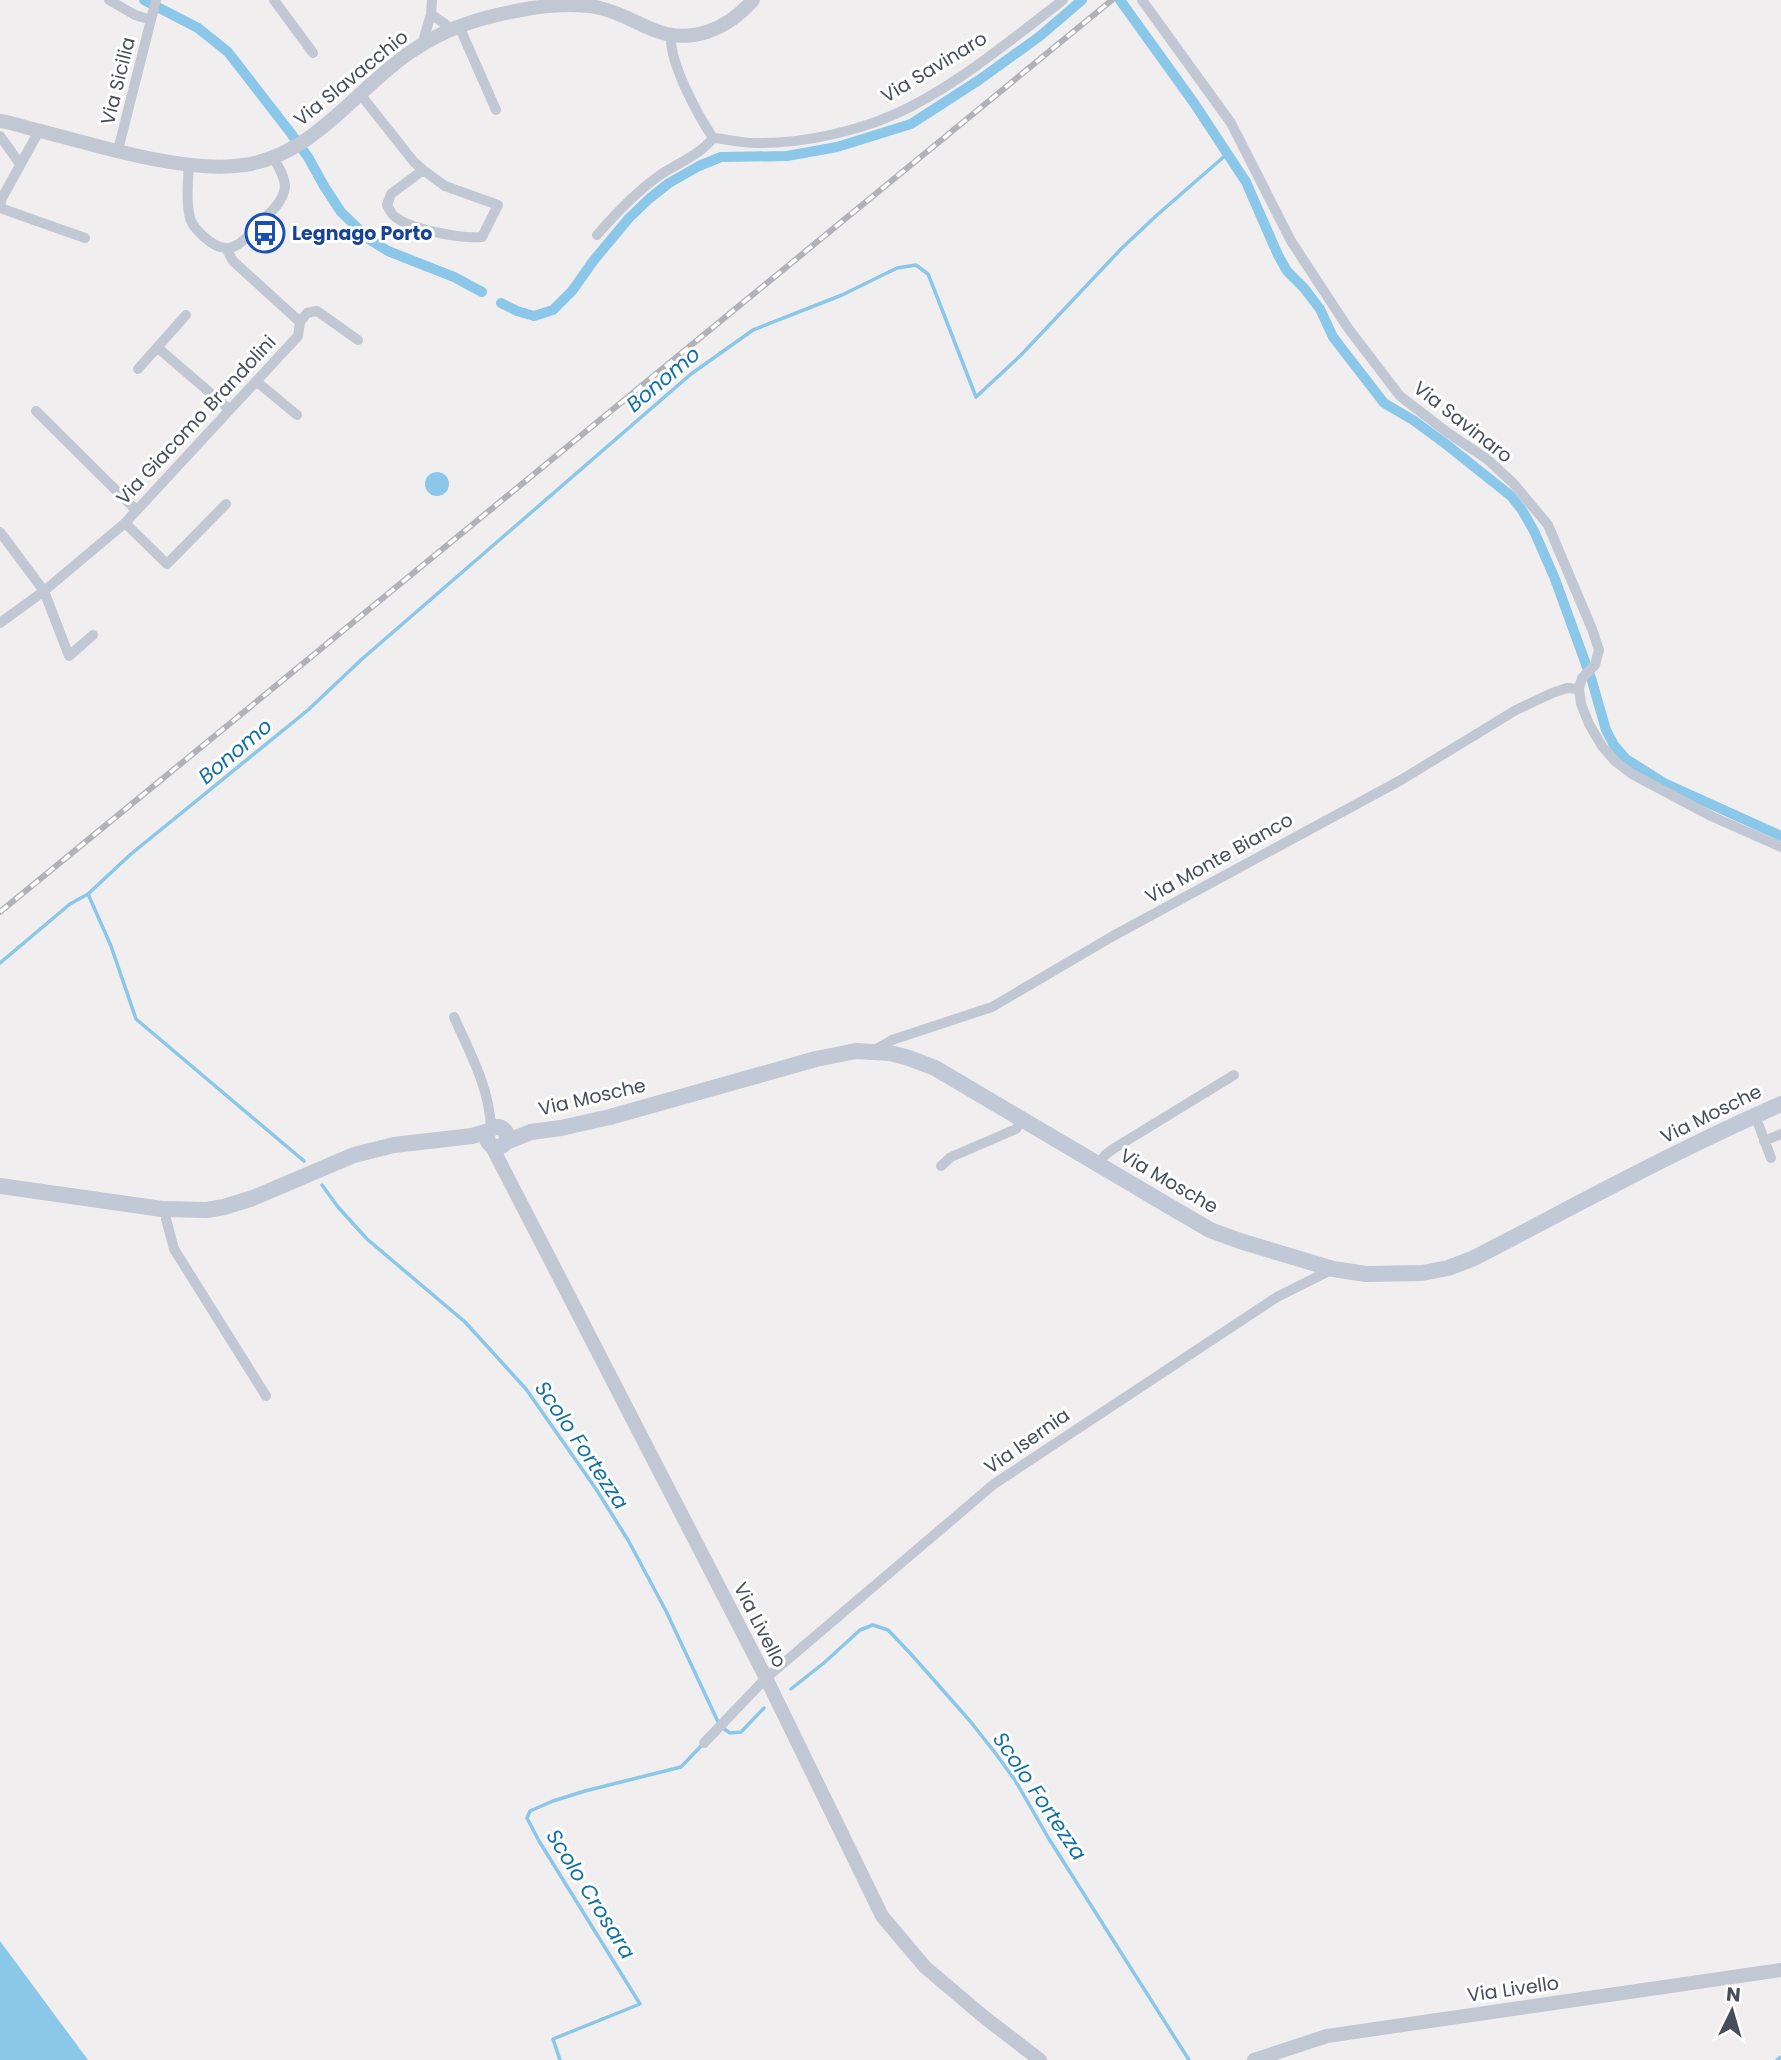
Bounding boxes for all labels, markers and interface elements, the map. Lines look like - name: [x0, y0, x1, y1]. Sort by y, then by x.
- street label: Via Slavacchio: [288, 24, 414, 132]
- street label: Via Savinaro: [876, 25, 992, 109]
- street label: Via Sicilia: [94, 34, 142, 128]
- bus stop icon: Legnago Porto: [244, 212, 286, 254]
- place label: Legnago Porto: [292, 220, 432, 247]
- street label: Via Giacomo Brandolini: [110, 329, 282, 511]
- water label: Bonomo: [620, 340, 706, 418]
- street label: Via Savinaro: [1408, 375, 1518, 469]
- water label: Bonomo: [192, 712, 278, 790]
- street label: Via Monte Bianco: [1140, 806, 1298, 910]
- street label: Via Mosche: [536, 1072, 648, 1122]
- street label: Via Mosche: [1656, 1078, 1766, 1150]
- street label: Via Mosche: [1115, 1142, 1223, 1220]
- water label: Scolo Fortezza: [528, 1375, 636, 1515]
- street label: Via Isernia: [979, 1402, 1075, 1480]
- street label: Via Livello: [727, 1578, 793, 1672]
- water label: Scolo Fortezza: [986, 1726, 1094, 1866]
- water label: Scolo Crosara: [540, 1824, 642, 1964]
- street label: Via Livello: [1465, 1969, 1561, 2009]
- north arrow: [1697, 1976, 1767, 2046]
- text: N: [1725, 1980, 1742, 2009]

